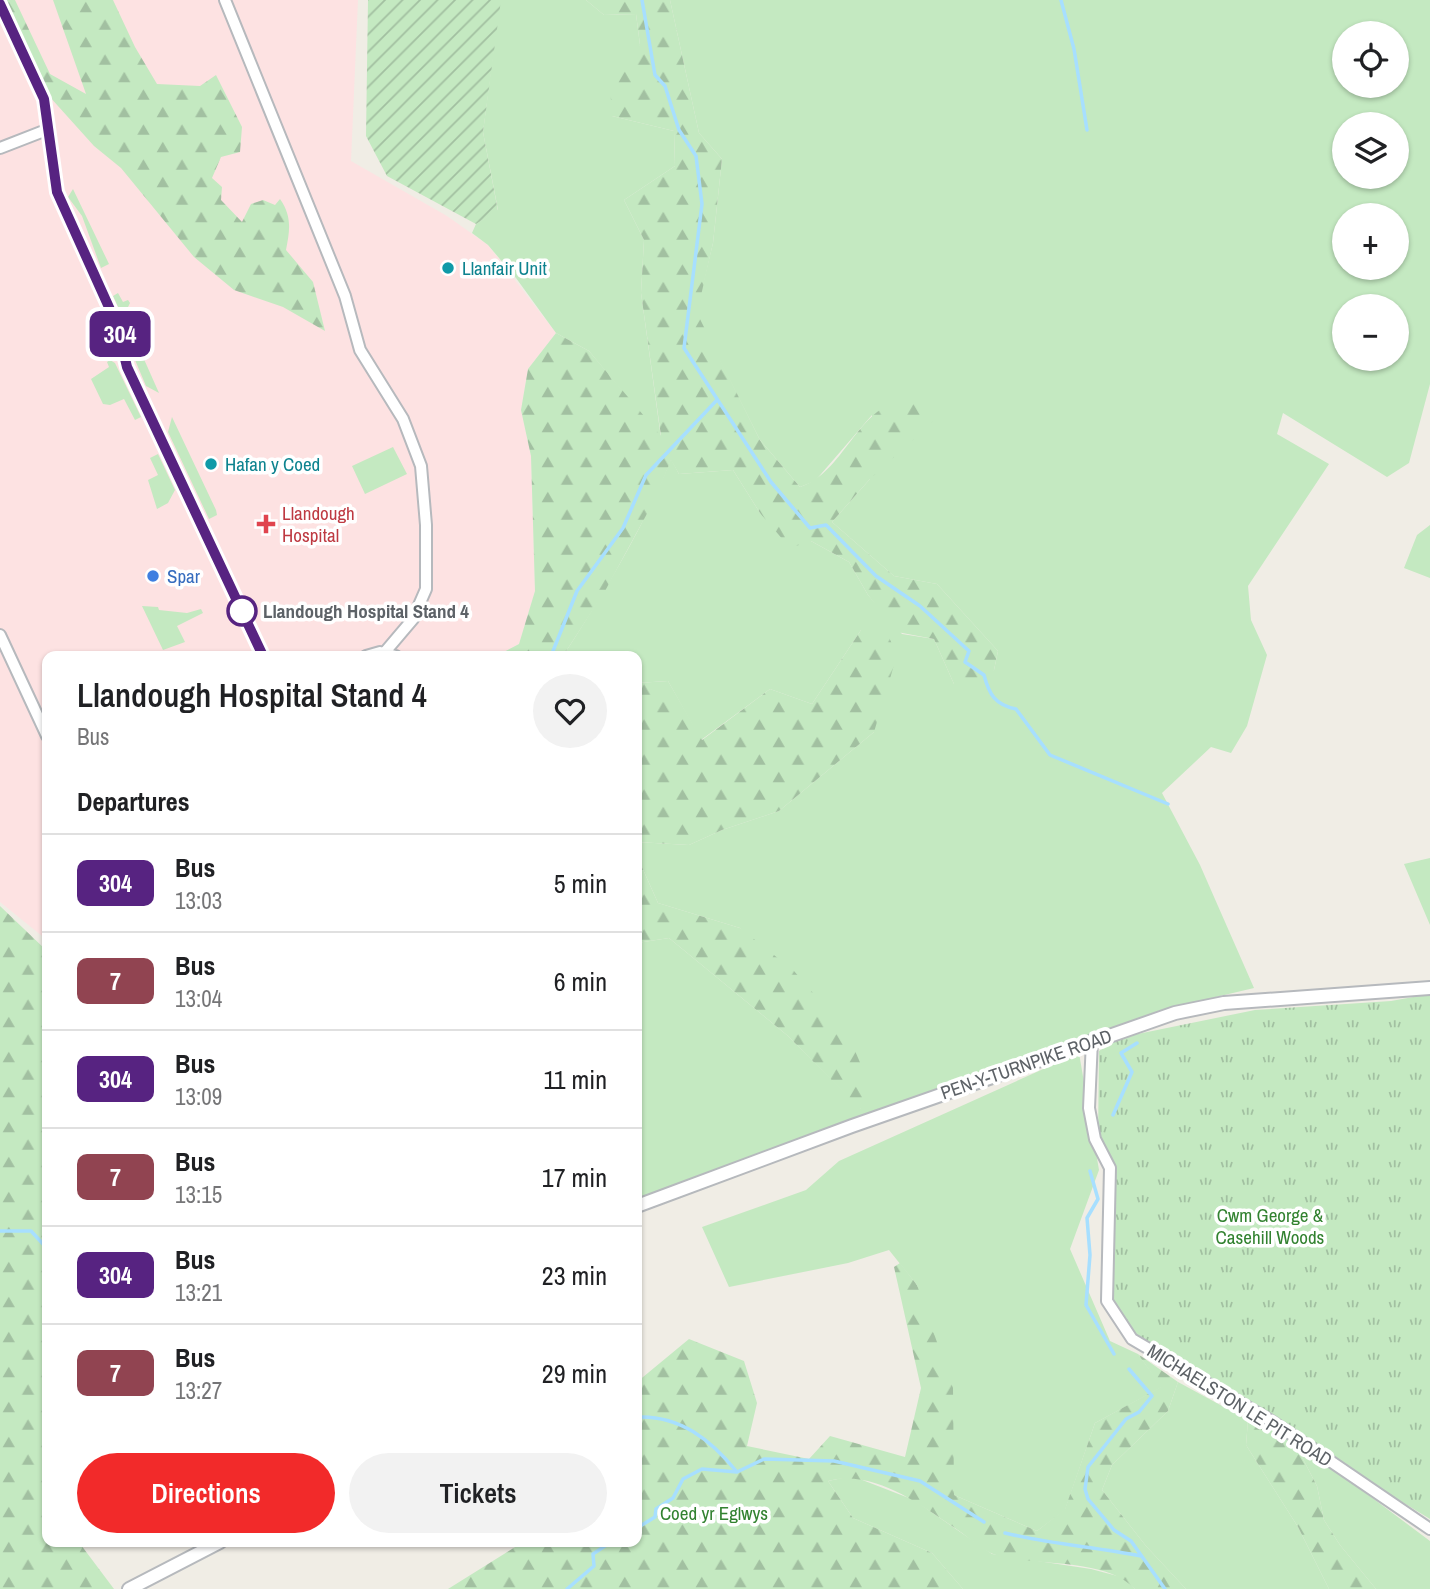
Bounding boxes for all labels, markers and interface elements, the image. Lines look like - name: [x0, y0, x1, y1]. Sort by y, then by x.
- map controls: [1332, 21, 1409, 371]
- button: locate: [1332, 21, 1409, 98]
- button: layers: [1332, 112, 1409, 189]
- button: +: [1332, 203, 1409, 280]
- place label: Llanfair Unit: [462, 255, 548, 281]
- marker: Llanfair Unit: [440, 260, 456, 276]
- button: −: [1332, 294, 1409, 371]
- line badge: 304: [80, 311, 160, 357]
- text: 304: [104, 318, 136, 350]
- place label: Hafan y Coed: [225, 451, 320, 477]
- marker: Hafan y Coed: [203, 456, 219, 472]
- place label: Llandough Hospital: [282, 500, 355, 548]
- marker: Llandough Hospital: [256, 514, 276, 534]
- place label: Spar: [167, 563, 201, 589]
- marker: Spar: [145, 568, 161, 584]
- marker: Llandough Hospital Stand 4: [227, 596, 257, 626]
- place label: Llandough Hospital Stand 4: [263, 598, 469, 624]
- text: Llandough Hospital Stand 4: [77, 673, 427, 717]
- button: heart: [533, 674, 607, 748]
- text: Bus: [77, 721, 110, 752]
- text: Departures: [77, 784, 190, 819]
- text: Bus: [175, 850, 215, 885]
- text: 5 min: [554, 866, 607, 901]
- text: 304: [99, 867, 132, 899]
- text: 13:03: [175, 885, 222, 916]
- text: Bus: [175, 948, 215, 983]
- text: 6 min: [554, 964, 607, 999]
- text: 7: [110, 965, 121, 997]
- text: 13:04: [175, 983, 222, 1014]
- street label: PEN-Y-TURNPIKE ROAD: [937, 1022, 1115, 1106]
- text: Bus: [175, 1046, 215, 1081]
- text: 11 min: [543, 1062, 607, 1097]
- text: 304: [99, 1063, 132, 1095]
- text: 13:09: [175, 1081, 222, 1112]
- text: Bus: [175, 1144, 215, 1179]
- text: 17 min: [542, 1160, 607, 1195]
- text: 7: [110, 1161, 121, 1193]
- text: 13:15: [175, 1179, 222, 1210]
- park label: Cwm George & Casehill Woods: [1216, 1202, 1325, 1250]
- text: Bus: [175, 1242, 215, 1277]
- text: 23 min: [542, 1258, 607, 1293]
- text: 304: [99, 1259, 132, 1291]
- text: 13:21: [175, 1277, 222, 1308]
- street label: MICHAELSTON LE PIT ROAD: [1143, 1337, 1337, 1473]
- text: Bus: [175, 1340, 215, 1375]
- text: 29 min: [542, 1356, 607, 1391]
- text: 7: [110, 1357, 121, 1389]
- text: 13:27: [175, 1375, 222, 1406]
- button: Directions: [77, 1453, 335, 1533]
- button: Tickets: [349, 1453, 607, 1533]
- park label: Coed yr Eglwys: [660, 1500, 768, 1526]

